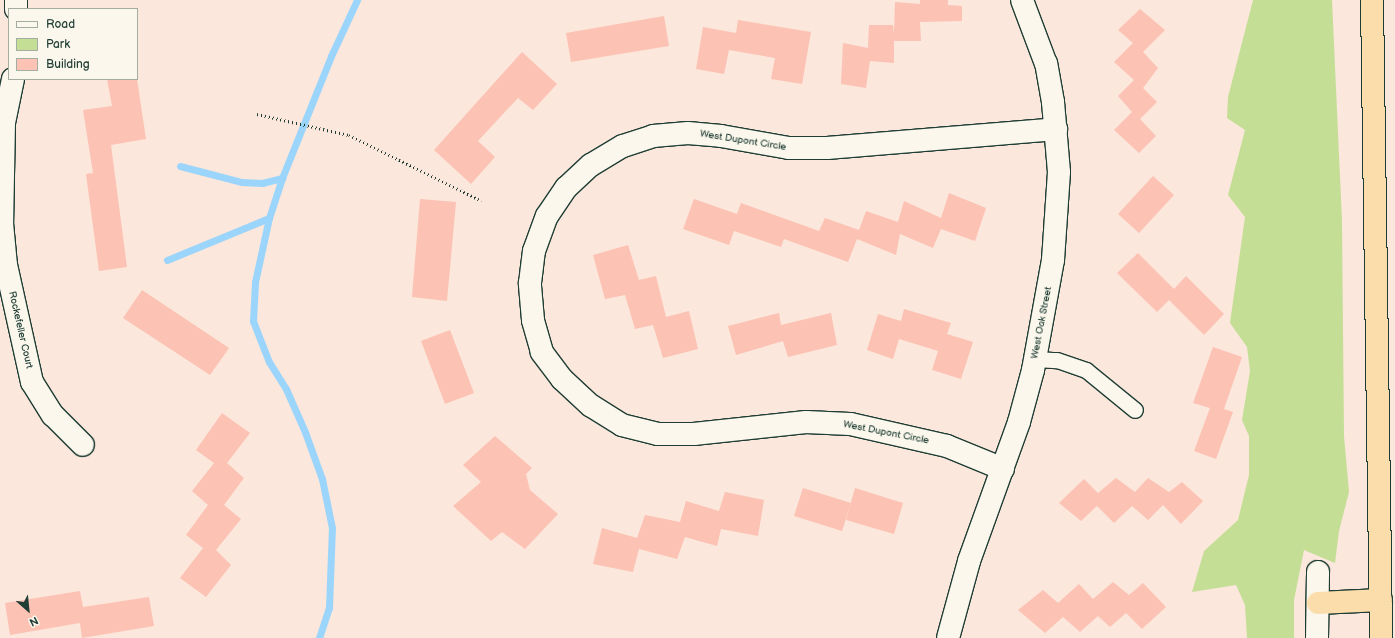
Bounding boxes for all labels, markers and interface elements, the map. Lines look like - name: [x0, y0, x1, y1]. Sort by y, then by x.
- legend: [8, 8, 138, 80]
- text: Road: [46, 17, 75, 32]
- text: Park: [46, 37, 70, 52]
- text: Building: [46, 57, 90, 72]
- street label: West Dupont Circle: [699, 128, 787, 154]
- street label: West Oak Street: [1029, 286, 1055, 360]
- street label: Rockefeller Court: [5, 290, 35, 370]
- street label: West Dupont Circle: [842, 419, 930, 447]
- north arrow: [8, 590, 48, 630]
- text: N: [27, 613, 40, 629]

